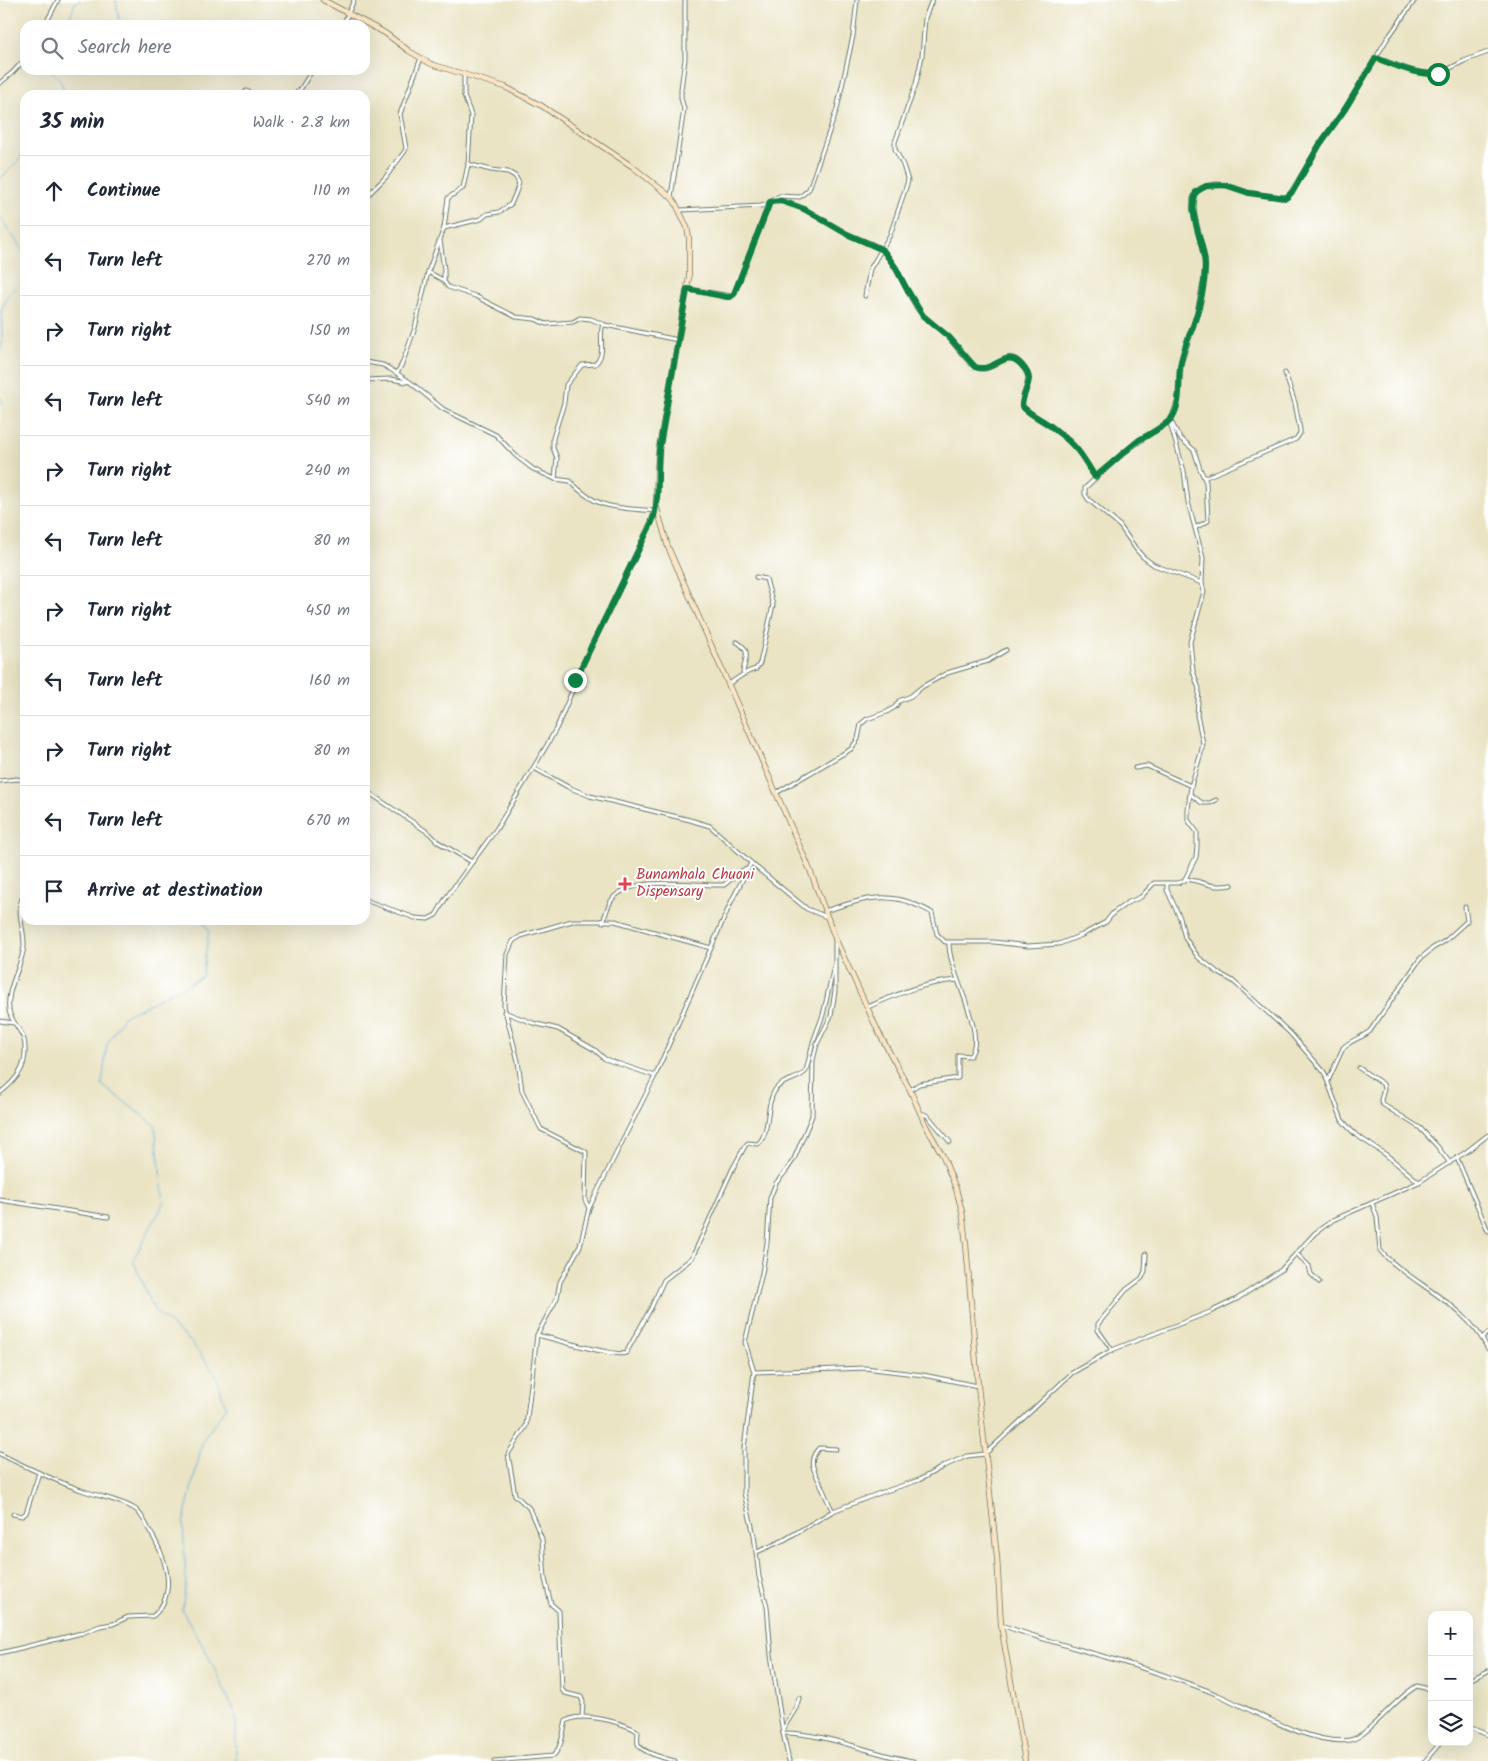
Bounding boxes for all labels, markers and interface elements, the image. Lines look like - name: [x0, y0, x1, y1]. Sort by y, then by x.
- search box: [20, 20, 370, 75]
- text: Search here: [78, 33, 172, 63]
- icon: search: [38, 34, 66, 62]
- route start: [1427, 63, 1450, 86]
- text: 35 min: [40, 106, 105, 139]
- text: Walk · 2.8 km: [253, 110, 350, 135]
- text: Continue: [87, 176, 160, 206]
- icon: ahead: [40, 177, 68, 205]
- text: 110 m: [313, 178, 350, 203]
- text: Turn left: [87, 246, 162, 276]
- icon: left: [40, 247, 68, 275]
- text: 270 m: [306, 248, 350, 273]
- text: Turn right: [87, 316, 172, 346]
- icon: right: [40, 317, 68, 345]
- text: 150 m: [309, 318, 350, 343]
- text: Turn left: [87, 386, 162, 416]
- icon: left: [40, 387, 68, 415]
- text: 540 m: [305, 388, 350, 413]
- text: Turn right: [87, 456, 172, 486]
- icon: right: [40, 457, 68, 485]
- text: 240 m: [305, 458, 350, 483]
- text: Turn left: [87, 526, 162, 556]
- icon: left: [40, 527, 68, 555]
- text: 80 m: [313, 528, 350, 553]
- text: Turn right: [87, 596, 172, 626]
- icon: right: [40, 597, 68, 625]
- text: 450 m: [305, 598, 350, 623]
- text: Turn left: [87, 666, 162, 696]
- icon: left: [40, 667, 68, 695]
- text: 160 m: [309, 668, 350, 693]
- route end: [564, 669, 587, 692]
- text: Turn right: [87, 736, 172, 766]
- icon: right: [40, 737, 68, 765]
- text: 80 m: [313, 738, 350, 763]
- text: Turn left: [87, 806, 162, 836]
- icon: left: [40, 807, 68, 835]
- text: 670 m: [307, 808, 350, 833]
- place label: Bunamhala Chuoni Dispensary: [636, 863, 756, 904]
- text: Arrive at destination: [87, 876, 263, 906]
- icon: arrive: [40, 877, 68, 905]
- marker: Bunamhala Chuoni Dispensary: [618, 877, 632, 891]
- map controls: [1428, 1611, 1473, 1746]
- button: +: [1428, 1611, 1473, 1656]
- button: −: [1428, 1656, 1473, 1701]
- button: layers: [1428, 1701, 1473, 1746]

